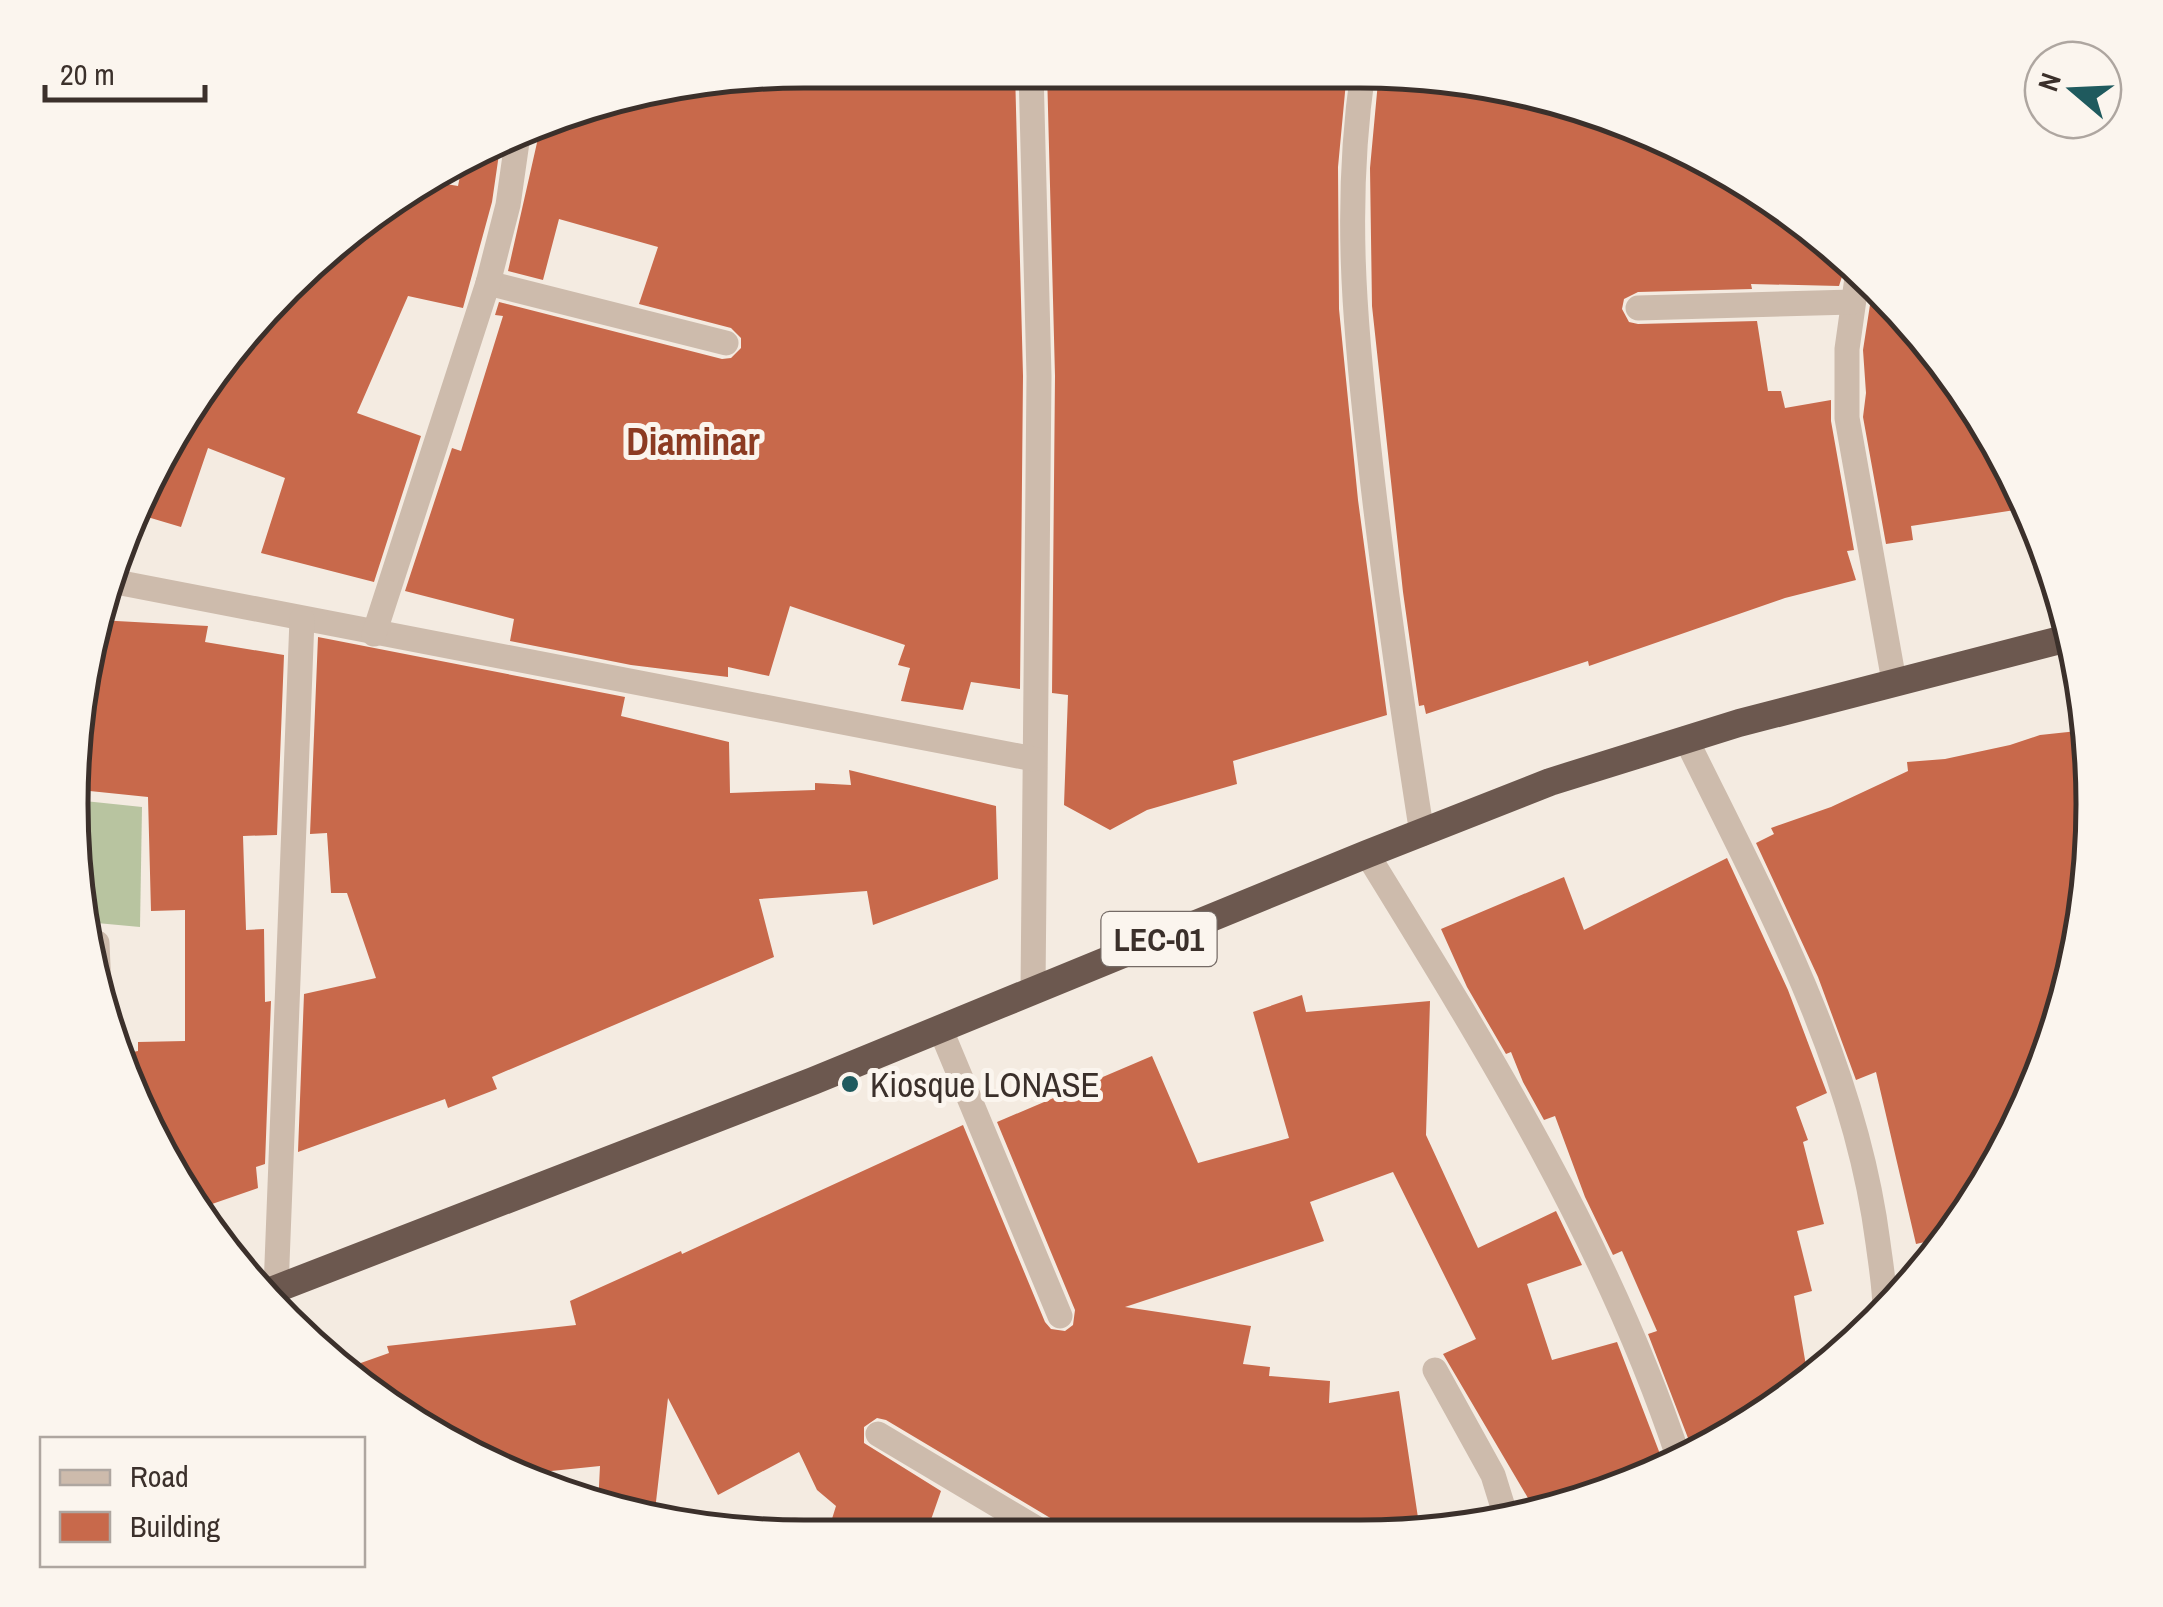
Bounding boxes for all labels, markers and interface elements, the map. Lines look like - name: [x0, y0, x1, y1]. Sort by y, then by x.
- scale bar: [45, 40, 205, 102]
- north arrow: [2023, 40, 2123, 140]
- text: 20 m: [60, 54, 115, 94]
- text: N: [2029, 68, 2070, 96]
- district label: Diaminar: [626, 416, 761, 467]
- road number: LEC-01: [1102, 912, 1216, 966]
- place label: Kiosque LONASE: [870, 1061, 1100, 1108]
- marker: Kiosque LONASE: [839, 1073, 861, 1095]
- legend: [40, 1437, 365, 1567]
- text: Road: [130, 1456, 189, 1496]
- text: Building: [130, 1506, 221, 1546]

